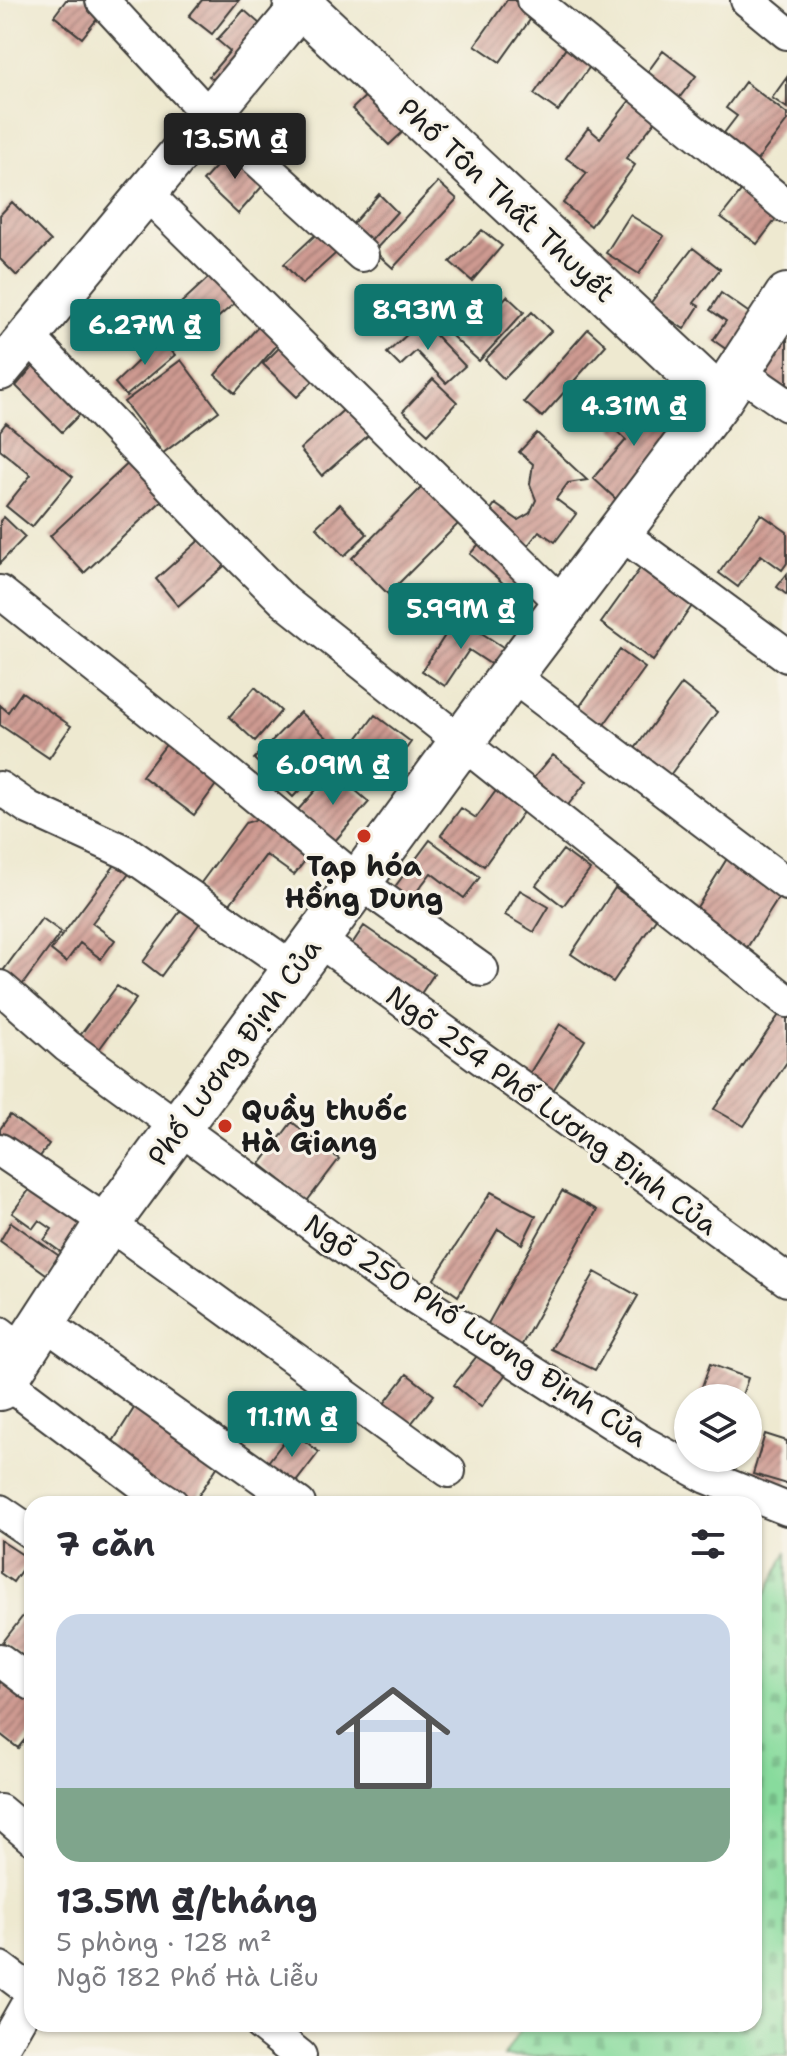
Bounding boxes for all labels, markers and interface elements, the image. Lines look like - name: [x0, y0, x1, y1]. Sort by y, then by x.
- street label: Phố Tôn Thất Thuyết: [390, 89, 624, 311]
- pin: 13.5M ₫: [161, 113, 309, 181]
- text: 13.5M ₫: [182, 121, 288, 156]
- pin: 8.93M ₫: [354, 284, 502, 352]
- text: 8.93M ₫: [372, 292, 484, 327]
- pin: 6.27M ₫: [71, 299, 219, 367]
- text: 6.27M ₫: [88, 307, 202, 342]
- pin: 4.31M ₫: [560, 380, 708, 448]
- text: 4.31M ₫: [581, 388, 687, 423]
- pin: 5.99M ₫: [387, 583, 535, 651]
- text: 5.99M ₫: [406, 591, 516, 626]
- pin: 6.09M ₫: [259, 739, 407, 807]
- text: 6.09M ₫: [276, 747, 390, 782]
- marker: Tạp hóa Hồng Dung: [355, 827, 373, 845]
- place label: Tạp hóa Hồng Dung: [285, 847, 443, 917]
- street label: Phố Lương Định Của: [139, 931, 329, 1173]
- street label: Ngõ 254 Phố Lương Định Của: [378, 977, 726, 1243]
- place label: Quầy thuốc Hà Giang: [241, 1091, 408, 1161]
- marker: Quầy thuốc Hà Giang: [216, 1117, 234, 1135]
- street label: Ngõ 250 Phố Lương Định Của: [297, 1205, 655, 1455]
- map controls: [674, 1384, 762, 1472]
- button: layers: [674, 1384, 762, 1472]
- pin: 11.1M ₫: [218, 1391, 366, 1459]
- text: 11.1M ₫: [246, 1399, 338, 1434]
- text: 7 căn: [56, 1521, 155, 1567]
- icon: filters: [686, 1522, 730, 1566]
- icon: home: [321, 1666, 465, 1810]
- text: 13.5M ₫/tháng: [56, 1878, 317, 1924]
- text: 5 phòng · 128 m²: [56, 1924, 272, 1959]
- text: Ngõ 182 Phố Hà Liễu: [56, 1959, 319, 1994]

